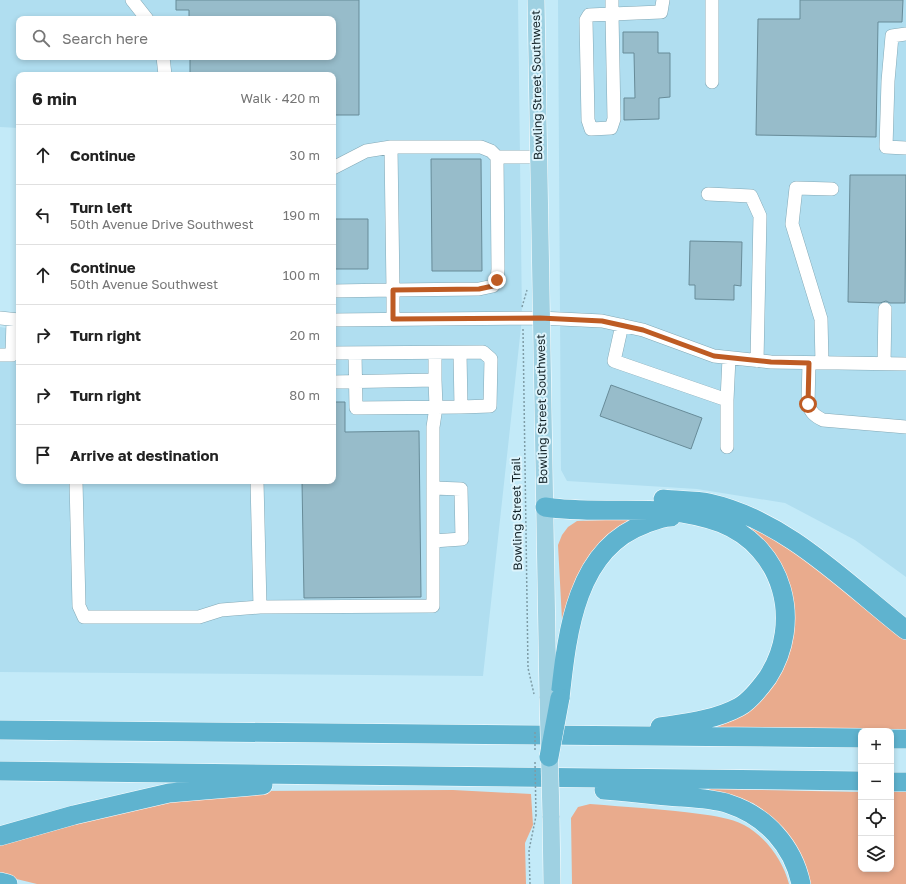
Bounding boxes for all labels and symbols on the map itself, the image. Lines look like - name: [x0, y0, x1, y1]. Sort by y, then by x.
- street label: Bowling Street Southwest: [528, 10, 545, 160]
- route end: [488, 271, 506, 289]
- street label: Bowling Street Southwest: [533, 334, 550, 484]
- route start: [799, 395, 817, 413]
- street label: Bowling Street Trail: [508, 457, 525, 571]

